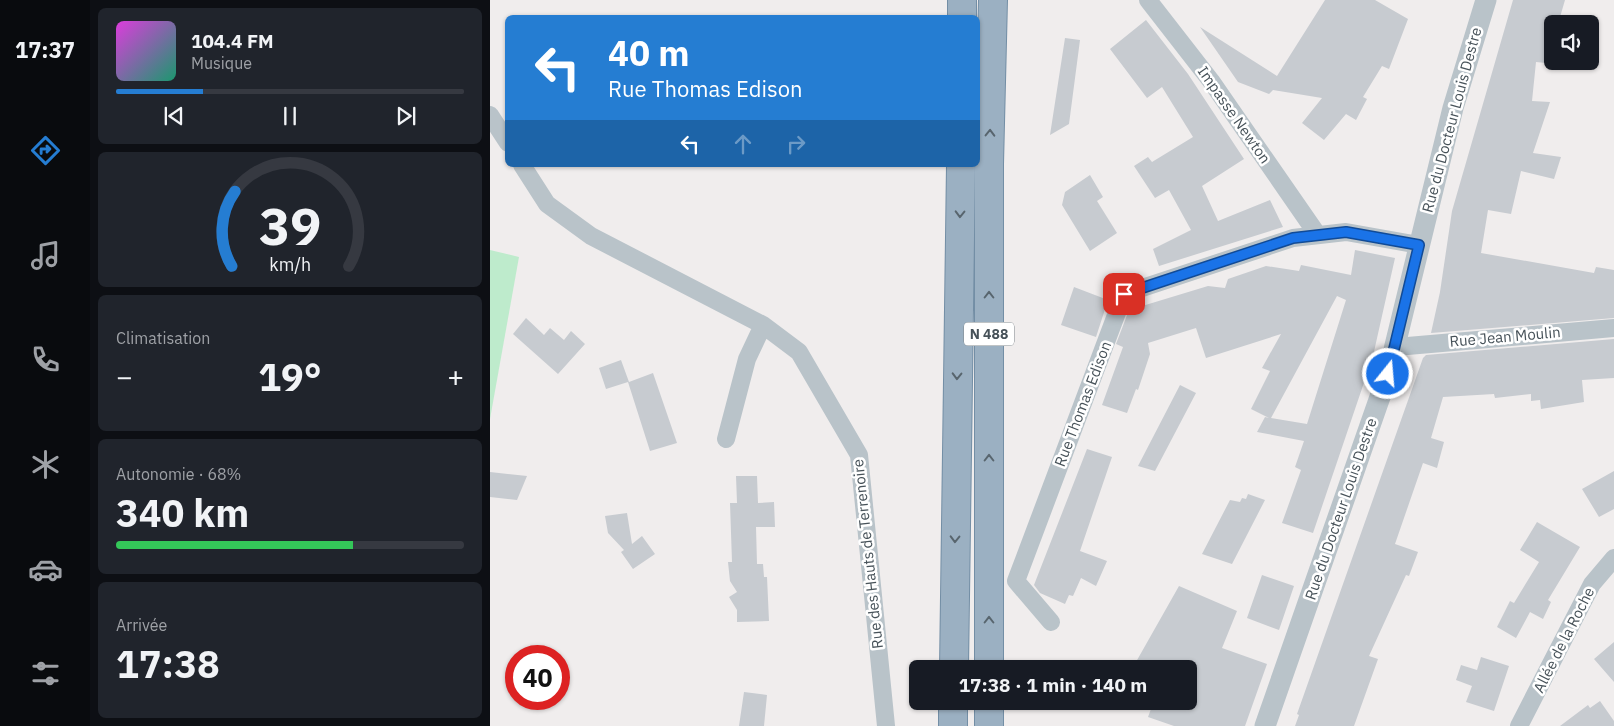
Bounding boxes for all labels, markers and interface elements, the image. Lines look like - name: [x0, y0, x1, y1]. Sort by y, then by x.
- map controls: [1544, 15, 1599, 70]
- button: sound: [1544, 15, 1599, 70]
- street label: Rue du Docteur Louis Destre: [1418, 25, 1485, 215]
- text: 104.4 FM: [191, 29, 274, 53]
- text: 40 m: [608, 30, 690, 76]
- text: 17:37: [15, 35, 75, 64]
- icon: left: [525, 35, 590, 100]
- text: Musique: [191, 53, 252, 73]
- street label: Impasse Newton: [1194, 62, 1275, 167]
- text: Rue Thomas Edison: [608, 74, 803, 103]
- icon: previous: [160, 102, 188, 130]
- icon: pause: [276, 102, 304, 130]
- icon: next: [392, 102, 420, 130]
- one-way arrow: [984, 128, 995, 136]
- icon: left: [676, 130, 704, 158]
- icon: ahead: [729, 130, 757, 158]
- icon: right: [782, 130, 810, 158]
- icon: directions: [28, 133, 63, 168]
- text: 39: [259, 192, 321, 259]
- one-way arrow: [955, 210, 965, 218]
- icon: music: [28, 238, 63, 273]
- text: km/h: [269, 253, 311, 276]
- pin: [1103, 273, 1145, 315]
- icon: arrive: [1110, 280, 1138, 308]
- one-way arrow: [984, 291, 994, 298]
- road number: N 488: [964, 322, 1014, 346]
- street label: Rue Jean Moulin: [1449, 322, 1561, 351]
- text: Climatisation: [116, 328, 210, 348]
- street label: Rue Thomas Edison: [1050, 339, 1115, 469]
- icon: phone: [28, 342, 63, 377]
- position arrow: [1361, 347, 1413, 399]
- text: 19°: [258, 352, 322, 401]
- text: −: [116, 358, 133, 395]
- text: +: [447, 358, 464, 395]
- one-way arrow: [952, 372, 963, 380]
- street label: Rue du Docteur Louis Destre: [1300, 415, 1381, 602]
- icon: climate: [28, 447, 63, 482]
- one-way arrow: [984, 453, 994, 461]
- street label: Rue des Hauts de Terrenoire: [848, 458, 887, 650]
- text: Autonomie · 68%: [116, 464, 241, 484]
- text: 340 km: [116, 488, 249, 537]
- one-way arrow: [950, 535, 960, 543]
- icon: car: [28, 552, 63, 587]
- street label: Allée de la Roche: [1529, 584, 1598, 696]
- text: Arrivée: [116, 615, 167, 635]
- one-way arrow: [984, 616, 994, 624]
- text: 17:38: [116, 639, 220, 688]
- speed limit sign: 40: [505, 645, 570, 710]
- icon: filters: [28, 656, 63, 691]
- text: 17:38 · 1 min · 140 m: [959, 673, 1147, 697]

